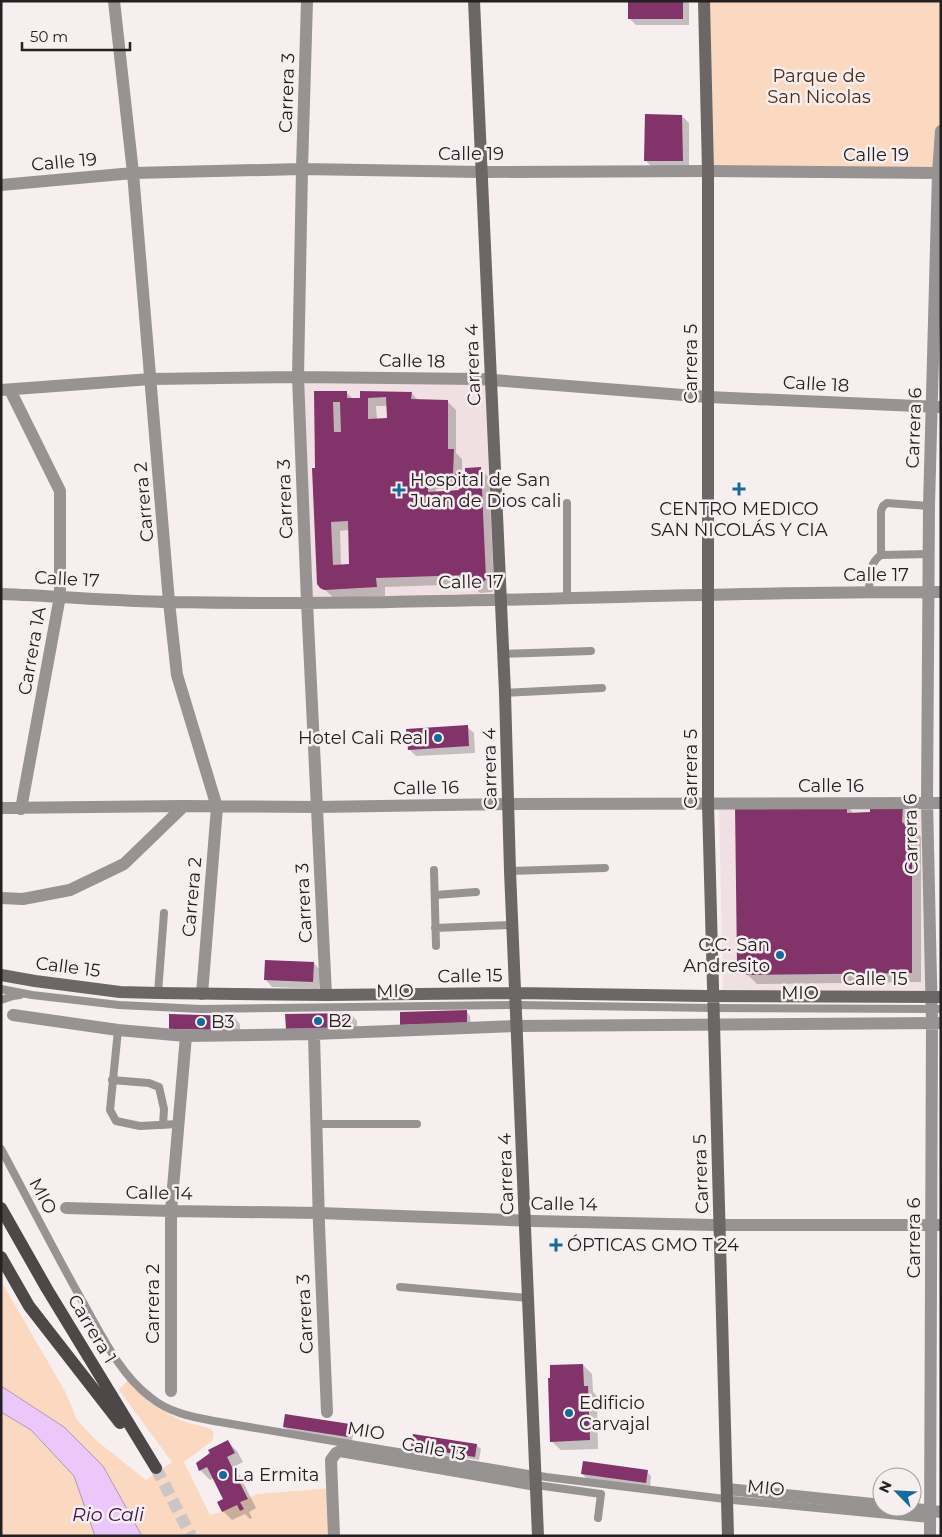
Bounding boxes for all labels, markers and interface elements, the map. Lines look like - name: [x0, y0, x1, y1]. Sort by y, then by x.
- scale bar: [22, 20, 130, 52]
- text: 50 m: [30, 27, 68, 46]
- street label: Carrera 3: [275, 53, 299, 133]
- park label: Parque de San Nicolas: [767, 65, 871, 108]
- street label: Calle 19: [438, 143, 504, 165]
- street label: Calle 19: [843, 144, 909, 166]
- street label: Calle 19: [30, 148, 98, 176]
- street label: Carrera 4: [461, 324, 485, 406]
- street label: Carrera 5: [680, 324, 702, 404]
- street label: Calle 18: [379, 349, 445, 373]
- street label: Calle 18: [782, 371, 850, 397]
- street label: Carrera 6: [902, 387, 926, 469]
- street label: Carrera 3: [273, 459, 297, 539]
- street label: Carrera 2: [130, 461, 158, 543]
- place label: Hospital de San Juan de Dios cali: [409, 469, 561, 512]
- marker: CENTRO MEDICO SAN NICOLÁS Y CIA: [732, 482, 746, 496]
- marker: Hospital de San Juan de Dios cali: [392, 483, 406, 497]
- place label: CENTRO MEDICO SAN NICOLÁS Y CIA: [650, 498, 828, 541]
- street label: Calle 17: [843, 564, 909, 586]
- street label: Calle 17: [34, 566, 100, 592]
- street label: Calle 17: [438, 570, 504, 594]
- street label: Carrera 1A: [13, 605, 51, 697]
- place label: Hotel Cali Real: [298, 727, 428, 749]
- street label: Carrera 4: [478, 728, 502, 810]
- street label: Carrera 5: [680, 729, 702, 809]
- marker: Hotel Cali Real: [432, 732, 444, 744]
- street label: Calle 16: [798, 775, 864, 797]
- street label: Calle 16: [393, 776, 459, 800]
- street label: Carrera 6: [899, 793, 923, 875]
- street label: Carrera 2: [178, 856, 206, 938]
- street label: Carrera 3: [291, 862, 317, 944]
- place label: C.C. San Andresito: [683, 934, 770, 977]
- marker: C.C. San Andresito: [774, 949, 786, 961]
- street label: Calle 15: [34, 952, 102, 982]
- street label: Calle 15: [437, 964, 503, 988]
- street label: Calle 15: [842, 968, 908, 990]
- street label: MIO: [376, 980, 414, 1002]
- street label: MIO: [781, 982, 819, 1004]
- place label: B2: [328, 1010, 352, 1032]
- place label: B3: [211, 1011, 235, 1033]
- marker: B2: [312, 1015, 324, 1027]
- marker: B3: [195, 1016, 207, 1028]
- street label: Carrera 4: [494, 1133, 518, 1215]
- street label: Carrera 5: [689, 1134, 713, 1214]
- street label: MIO: [24, 1174, 62, 1218]
- street label: Calle 14: [125, 1181, 193, 1205]
- street label: Calle 14: [530, 1192, 598, 1216]
- street label: Carrera 6: [903, 1197, 925, 1278]
- place label: ÓPTICAS GMO T 24: [567, 1234, 739, 1256]
- marker: ÓPTICAS GMO T 24: [549, 1238, 563, 1252]
- street label: Carrera 2: [142, 1264, 164, 1344]
- street label: Carrera 3: [292, 1273, 318, 1355]
- street label: Carrera 1: [63, 1291, 121, 1367]
- place label: Edificio Carvajal: [579, 1392, 650, 1435]
- marker: Edificio Carvajal: [563, 1407, 575, 1419]
- street label: MIO: [346, 1417, 386, 1445]
- street label: Calle 13: [400, 1433, 468, 1465]
- place label: La Ermita: [233, 1464, 319, 1486]
- north arrow: [872, 1467, 922, 1517]
- marker: La Ermita: [217, 1469, 229, 1481]
- street label: MIO: [746, 1475, 786, 1501]
- text: N: [875, 1478, 896, 1496]
- water label: Rio Cali: [72, 1503, 145, 1526]

